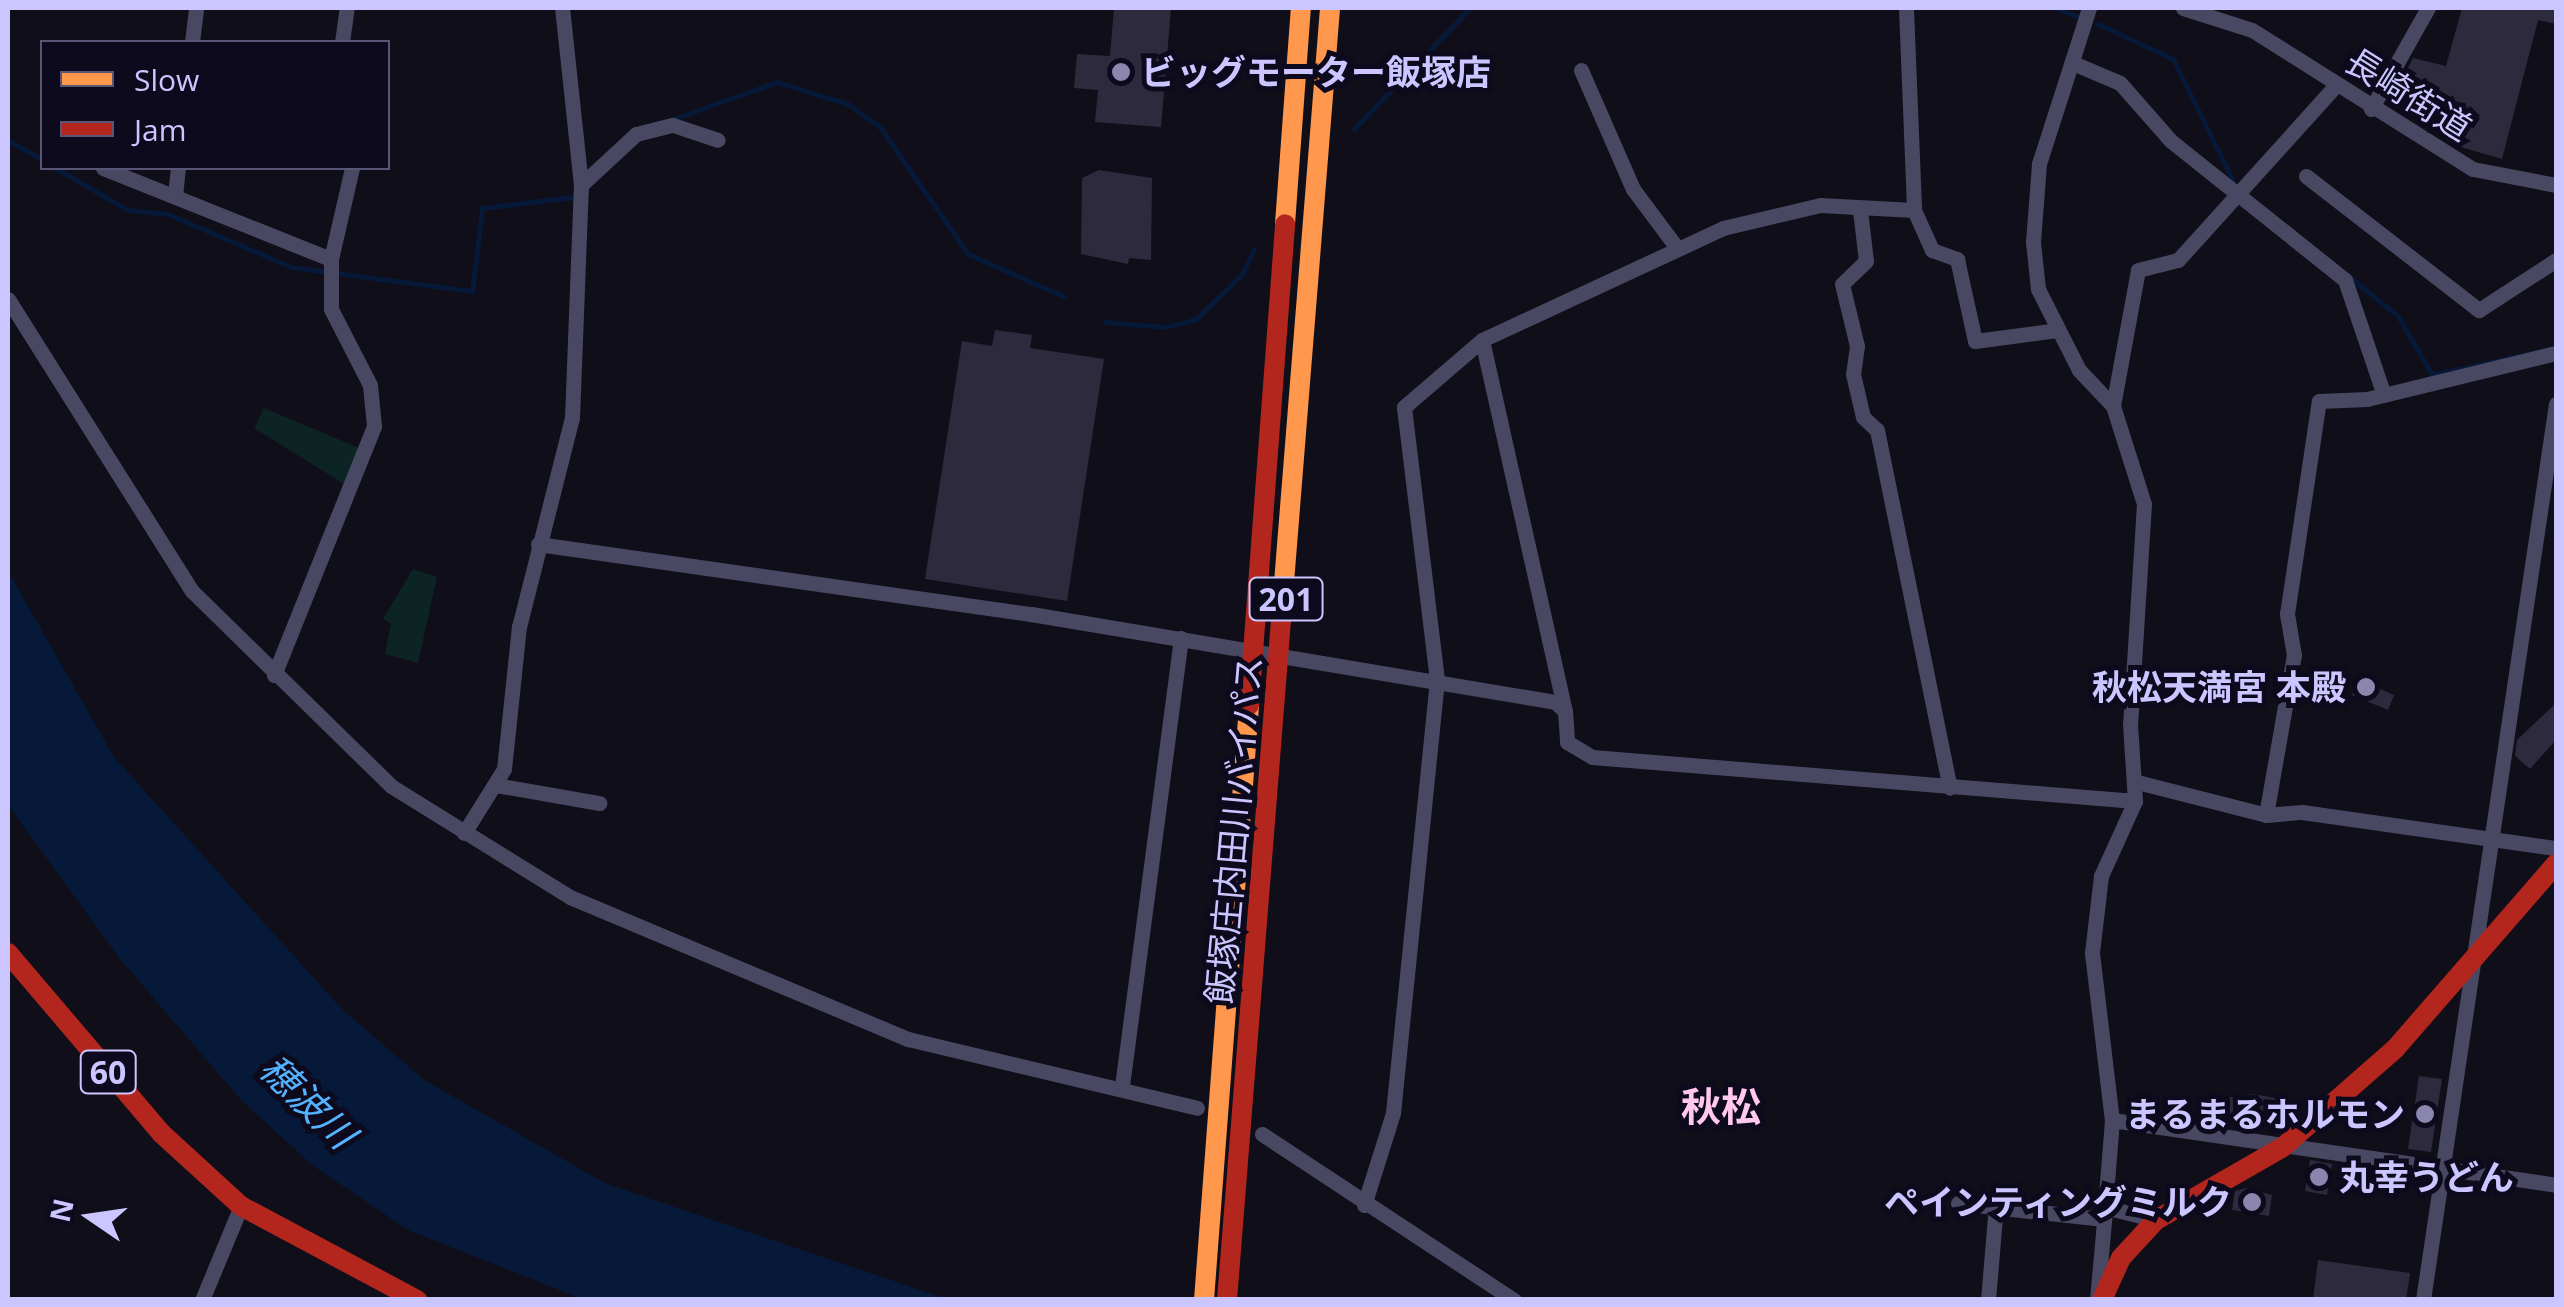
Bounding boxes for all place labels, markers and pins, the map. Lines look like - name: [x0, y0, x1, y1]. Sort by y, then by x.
- place label: ビッグモーター飯塚店: [1141, 51, 1491, 93]
- marker: ビッグモーター飯塚店: [1110, 61, 1132, 83]
- place label: 秋松天満宮 本殿: [2092, 666, 2346, 708]
- marker: 秋松天満宮 本殿: [2355, 676, 2377, 698]
- place label: まるまるホルモン: [2125, 1093, 2405, 1135]
- marker: まるまるホルモン: [2414, 1103, 2436, 1125]
- place label: 丸幸うどん: [2339, 1156, 2514, 1198]
- marker: 丸幸うどん: [2308, 1166, 2330, 1188]
- place label: ペインティングミルク: [1882, 1181, 2232, 1223]
- marker: ペインティングミルク: [2241, 1191, 2263, 1213]

